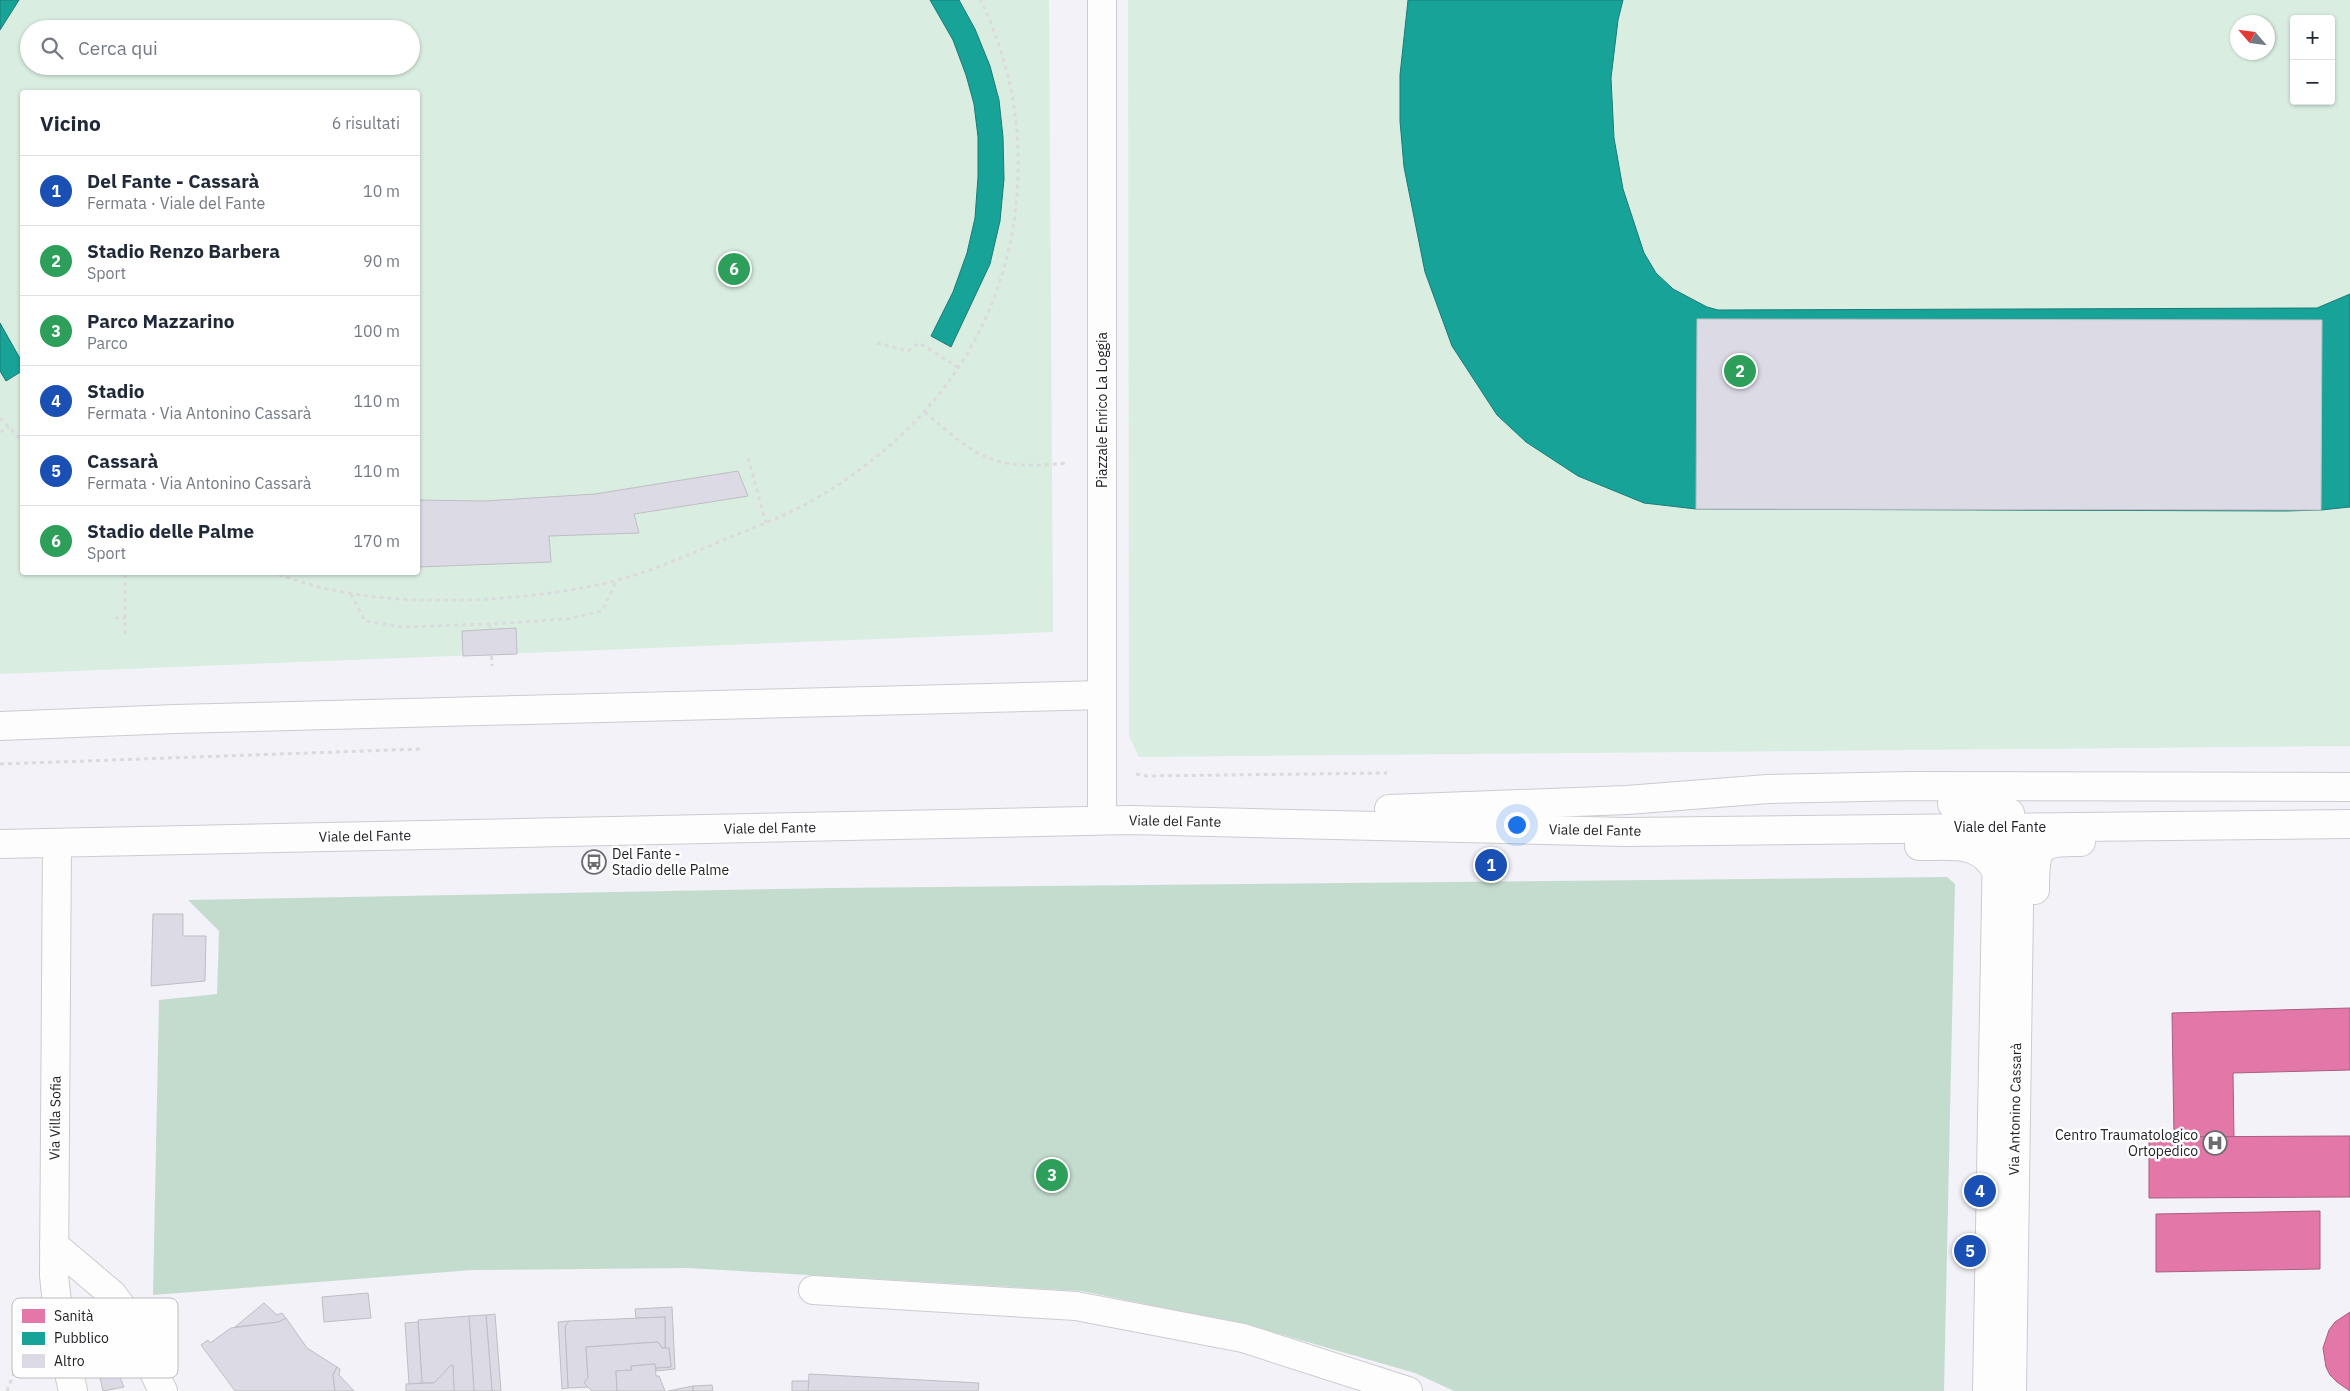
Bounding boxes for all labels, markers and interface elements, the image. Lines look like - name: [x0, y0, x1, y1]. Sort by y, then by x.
- north arrow: [2230, 15, 2275, 60]
- map controls: [2290, 15, 2335, 105]
- button: +: [2290, 15, 2335, 60]
- search box: [20, 20, 420, 75]
- icon: search: [38, 34, 66, 62]
- text: Cerca qui: [78, 36, 158, 60]
- button: −: [2290, 60, 2335, 105]
- text: Vicino: [40, 109, 101, 137]
- text: 6 risultati: [332, 113, 400, 133]
- text: Del Fante - Cassarà: [87, 169, 259, 193]
- text: 1: [51, 181, 61, 201]
- text: 10 m: [363, 181, 400, 201]
- text: Fermata · Viale del Fante: [87, 193, 265, 213]
- text: Stadio Renzo Barbera: [87, 239, 280, 263]
- pin: 6: [718, 250, 750, 288]
- text: 2: [51, 251, 61, 271]
- text: 90 m: [363, 251, 400, 271]
- text: Sport: [87, 263, 126, 283]
- text: Parco Mazzarino: [87, 309, 235, 333]
- text: 3: [51, 321, 61, 341]
- text: 100 m: [353, 321, 400, 341]
- street label: Piazzale Enrico La Loggia: [1093, 332, 1111, 488]
- text: Parco: [87, 333, 128, 353]
- pin: 2: [1724, 352, 1756, 390]
- text: Stadio: [87, 379, 145, 403]
- text: 4: [51, 391, 61, 411]
- text: 110 m: [353, 391, 400, 411]
- text: Fermata · Via Antonino Cassarà: [87, 403, 311, 423]
- text: Cassarà: [87, 449, 158, 473]
- text: 5: [51, 461, 61, 481]
- text: 110 m: [353, 461, 400, 481]
- text: Fermata · Via Antonino Cassarà: [87, 473, 311, 493]
- text: Stadio delle Palme: [87, 519, 254, 543]
- text: 6: [51, 531, 61, 551]
- text: 170 m: [353, 531, 400, 551]
- text: Sport: [87, 543, 126, 563]
- street label: Viale del Fante: [1129, 811, 1222, 831]
- your location: [1504, 812, 1530, 838]
- street label: Viale del Fante: [724, 818, 817, 838]
- street label: Viale del Fante: [1954, 818, 2047, 836]
- street label: Viale del Fante: [1549, 820, 1642, 840]
- street label: Viale del Fante: [319, 826, 412, 846]
- place label: Del Fante - Stadio delle Palme: [612, 845, 729, 879]
- pin: 1: [1475, 846, 1507, 884]
- bus stop icon: Del Fante - Stadio delle Palme: [581, 849, 607, 875]
- street label: Via Antonino Cassarà: [2005, 1042, 2025, 1176]
- street label: Via Villa Sofia: [45, 1075, 65, 1160]
- place label: Centro Traumatologico Ortopedico: [2055, 1126, 2198, 1160]
- hospital icon: Centro Traumatologico Ortopedico: [2202, 1130, 2228, 1156]
- pin: 3: [1036, 1156, 1068, 1194]
- pin: 4: [1964, 1172, 1996, 1210]
- pin: 5: [1954, 1232, 1986, 1270]
- legend: [12, 1298, 178, 1378]
- text: Sanità: [54, 1307, 94, 1325]
- text: Pubblico: [54, 1329, 109, 1347]
- text: Altro: [54, 1352, 85, 1370]

